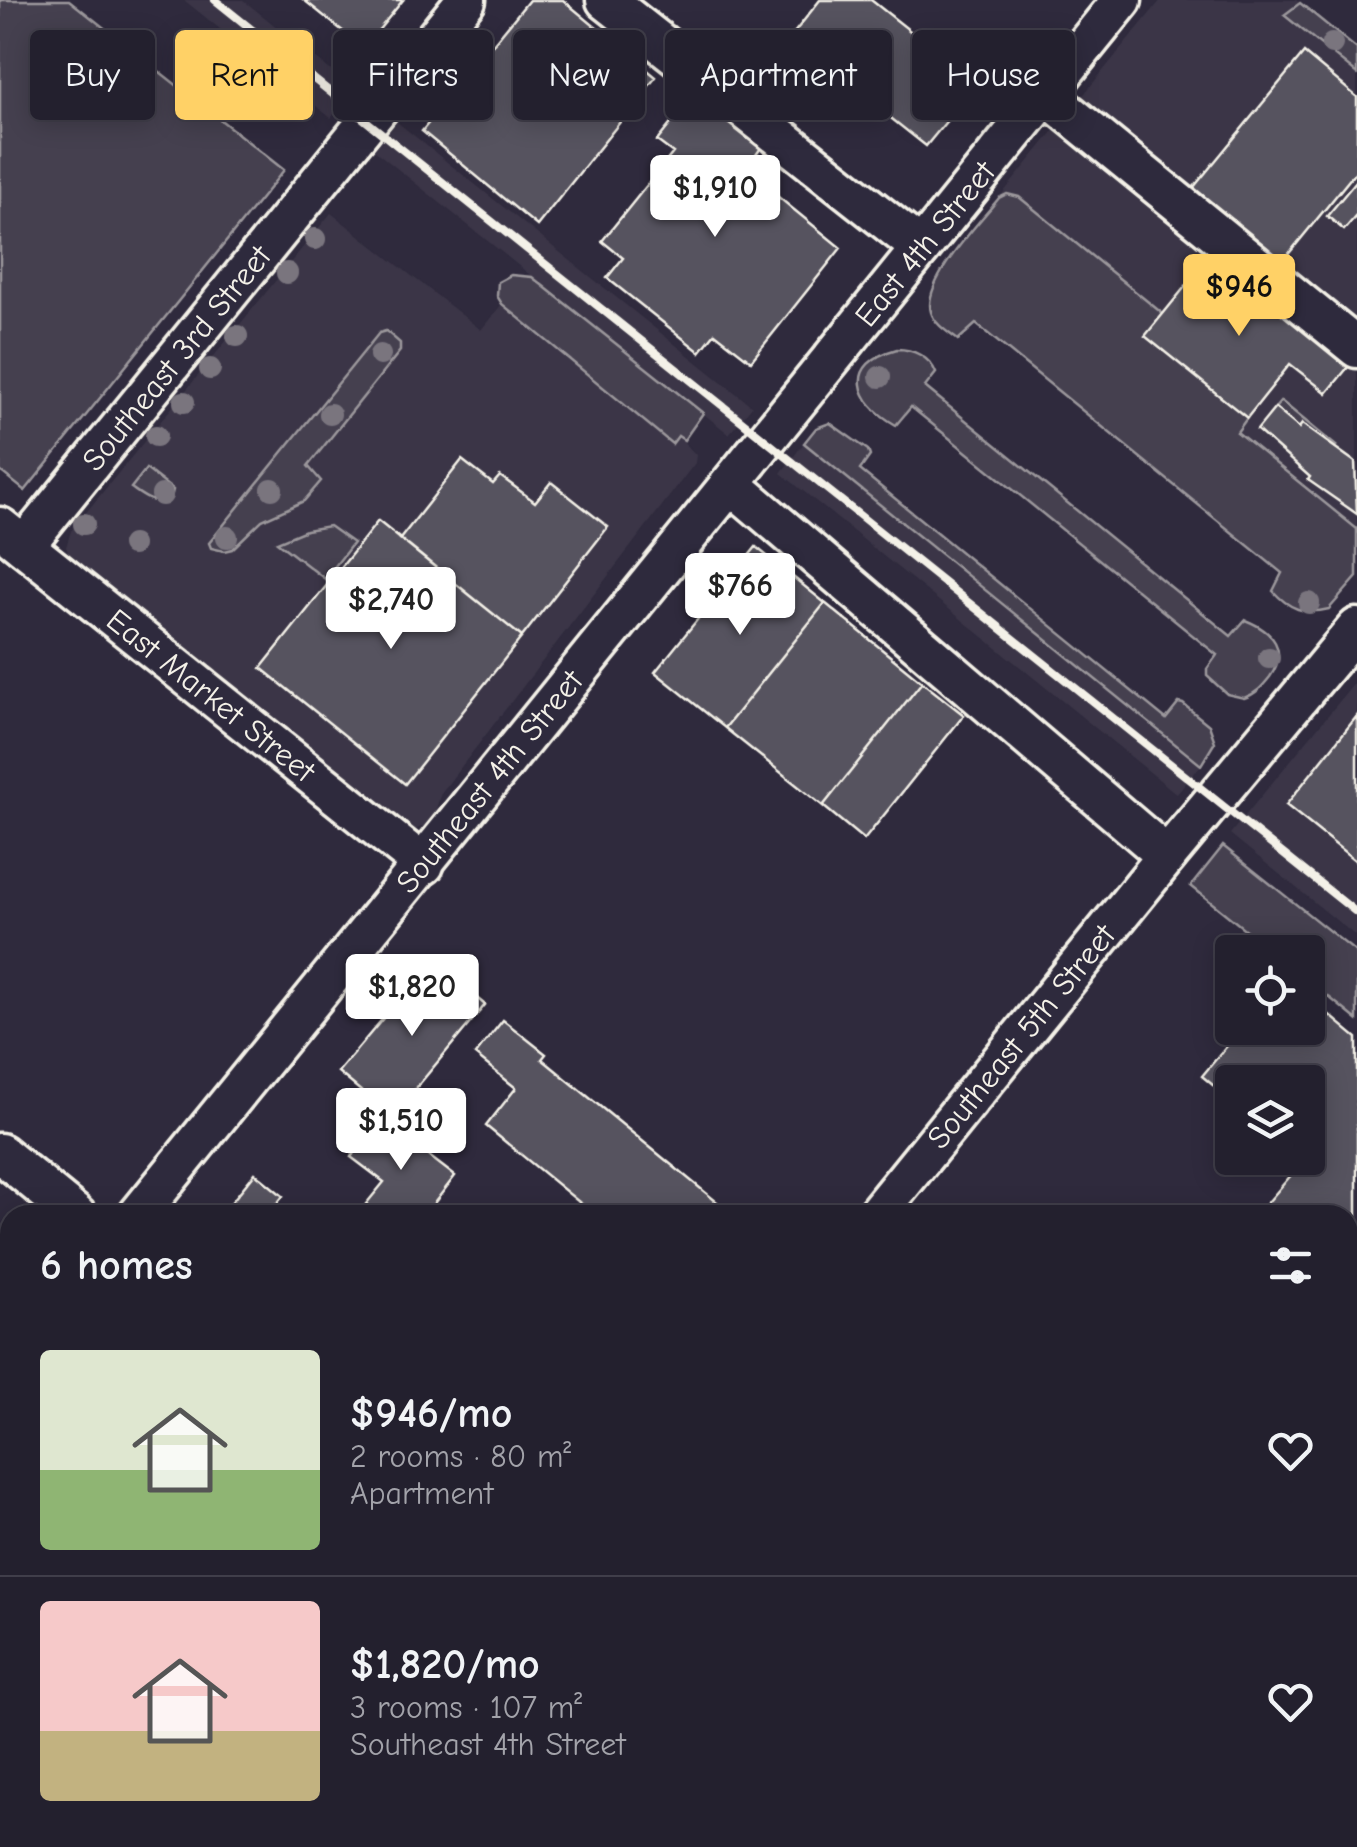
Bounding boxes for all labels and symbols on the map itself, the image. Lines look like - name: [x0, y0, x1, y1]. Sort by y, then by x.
- street label: East 4th Street: [847, 153, 1003, 334]
- pin: $1,910: [634, 155, 796, 240]
- street label: Southeast 3rd Street: [74, 237, 279, 478]
- pin: $946: [1180, 254, 1298, 339]
- pin: $766: [681, 553, 799, 638]
- pin: $2,740: [310, 567, 472, 652]
- street label: East Market Street: [100, 601, 323, 790]
- street label: Southeast 4th Street: [388, 662, 591, 900]
- street label: Southeast 5th Street: [919, 916, 1123, 1156]
- pin: $1,820: [331, 954, 493, 1039]
- pin: $1,510: [320, 1088, 482, 1173]

